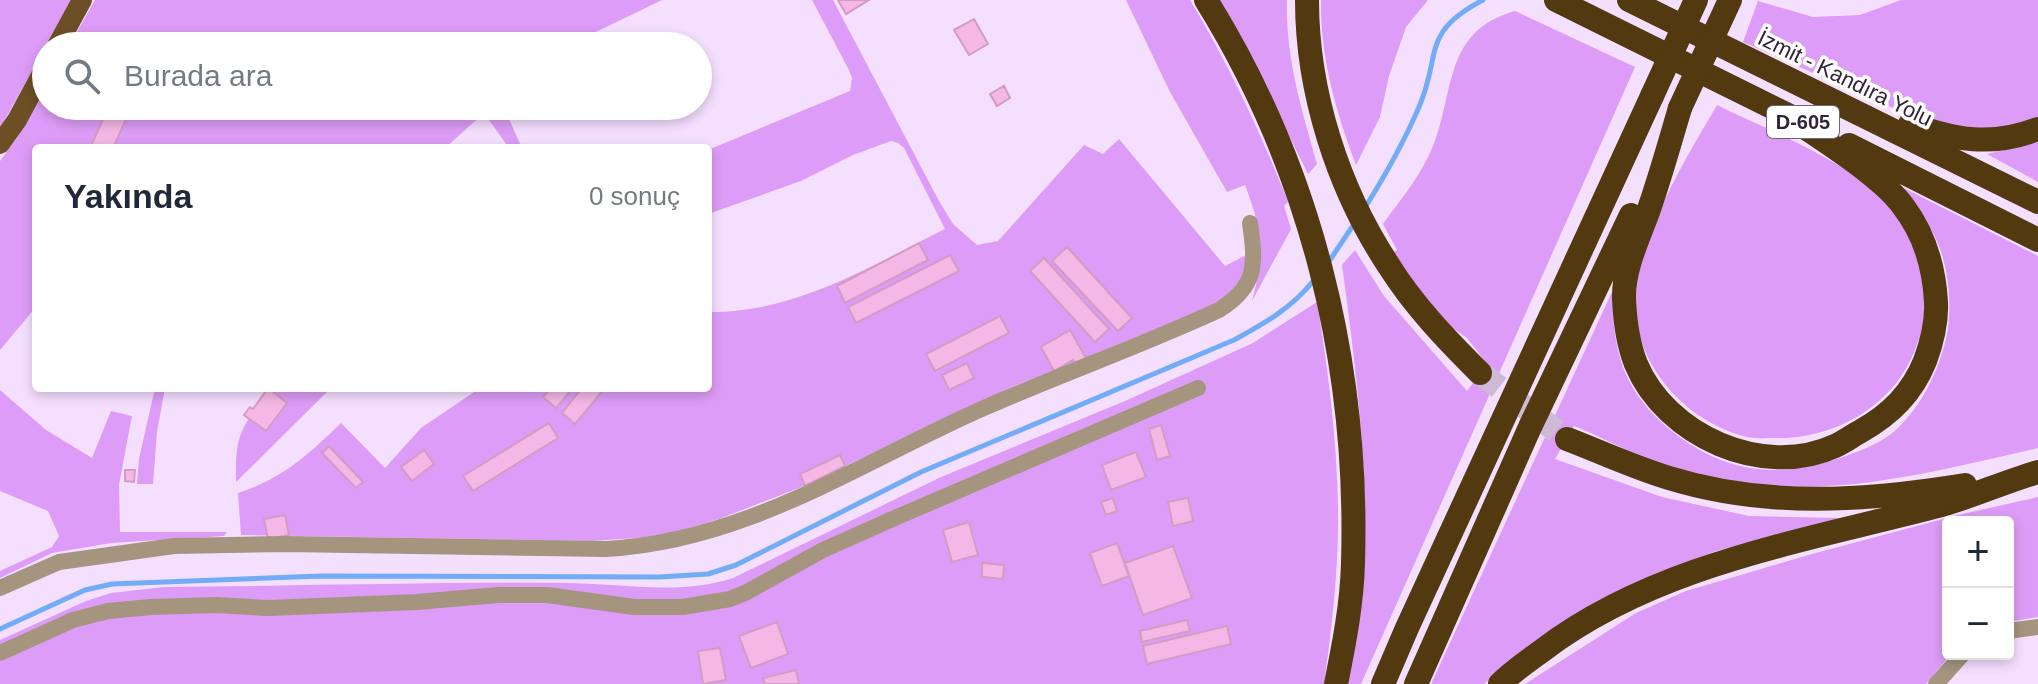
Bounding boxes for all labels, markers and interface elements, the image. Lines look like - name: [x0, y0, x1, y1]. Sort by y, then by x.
- street label: İzmit - Kandıra Yolu: [1754, 25, 1936, 131]
- search box: [32, 32, 712, 120]
- icon: search: [60, 54, 104, 98]
- text: Burada ara: [124, 59, 272, 92]
- road number: D-605: [1767, 106, 1839, 138]
- text: Yakında: [64, 177, 193, 215]
- text: 0 sonuç: [589, 181, 680, 211]
- map controls: [1942, 516, 2014, 660]
- button: +: [1942, 516, 2014, 588]
- button: −: [1942, 588, 2014, 660]

